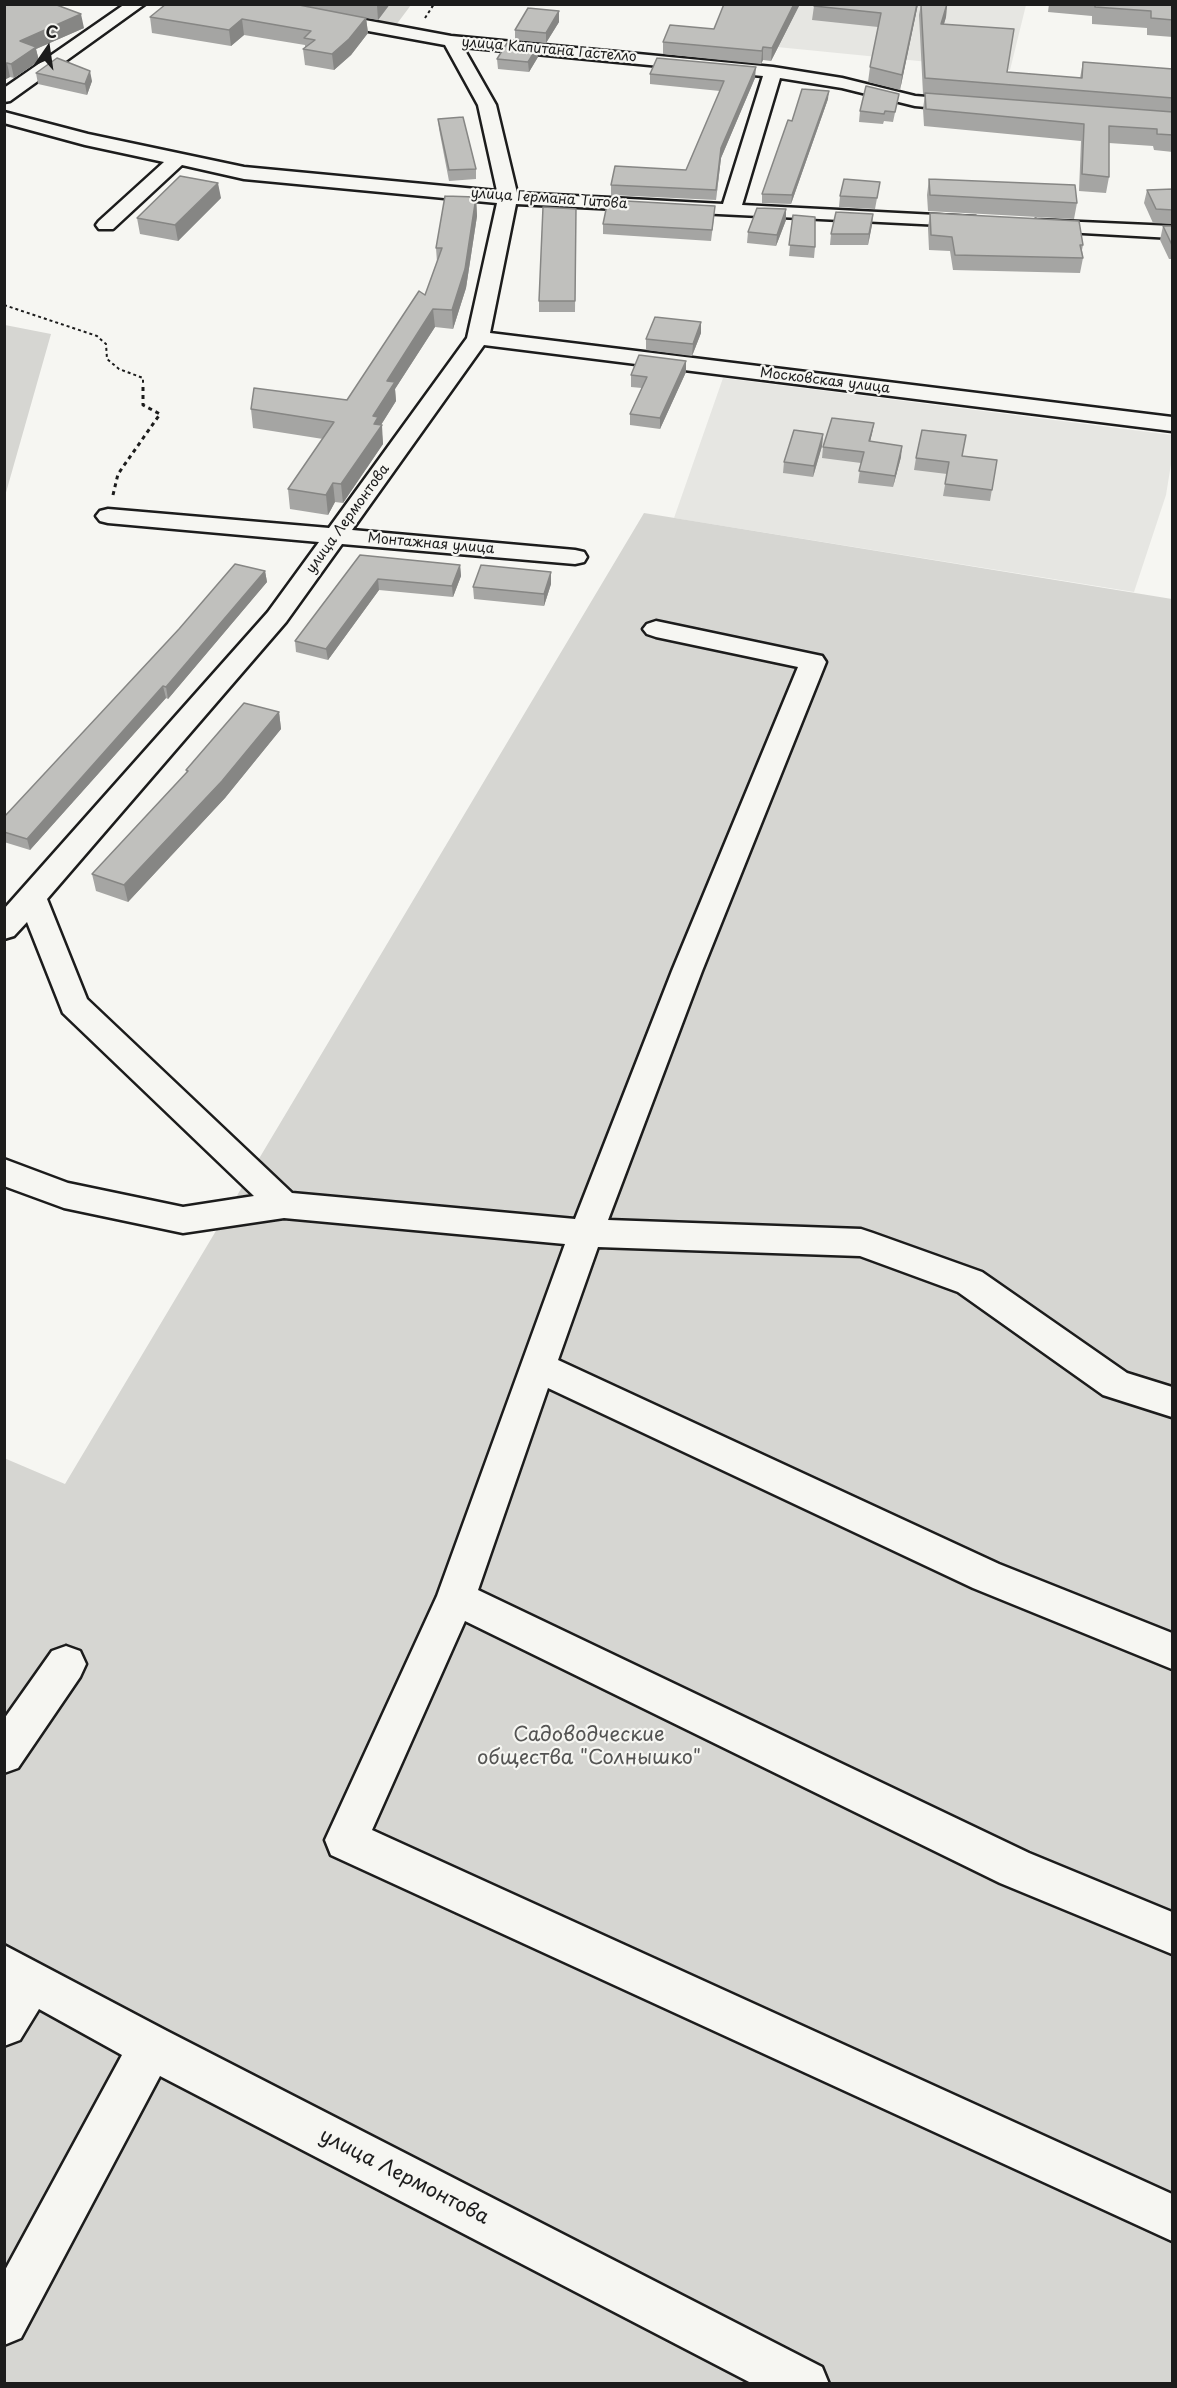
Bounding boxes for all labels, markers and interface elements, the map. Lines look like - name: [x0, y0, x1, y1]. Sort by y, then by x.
- text: С: [43, 17, 61, 44]
- north arrow: [18, 18, 78, 78]
- street label: улица Капитана Гастелло: [461, 34, 637, 66]
- street label: улица Германа Титова: [470, 185, 628, 213]
- street label: Московская улица: [759, 365, 891, 397]
- street label: улица Лермонтова: [303, 461, 393, 577]
- street label: Монтажная улица: [367, 530, 495, 558]
- park label: Садоводческие общества "Солнышко": [477, 1723, 701, 1770]
- street label: улица Лермонтова: [315, 2124, 493, 2230]

